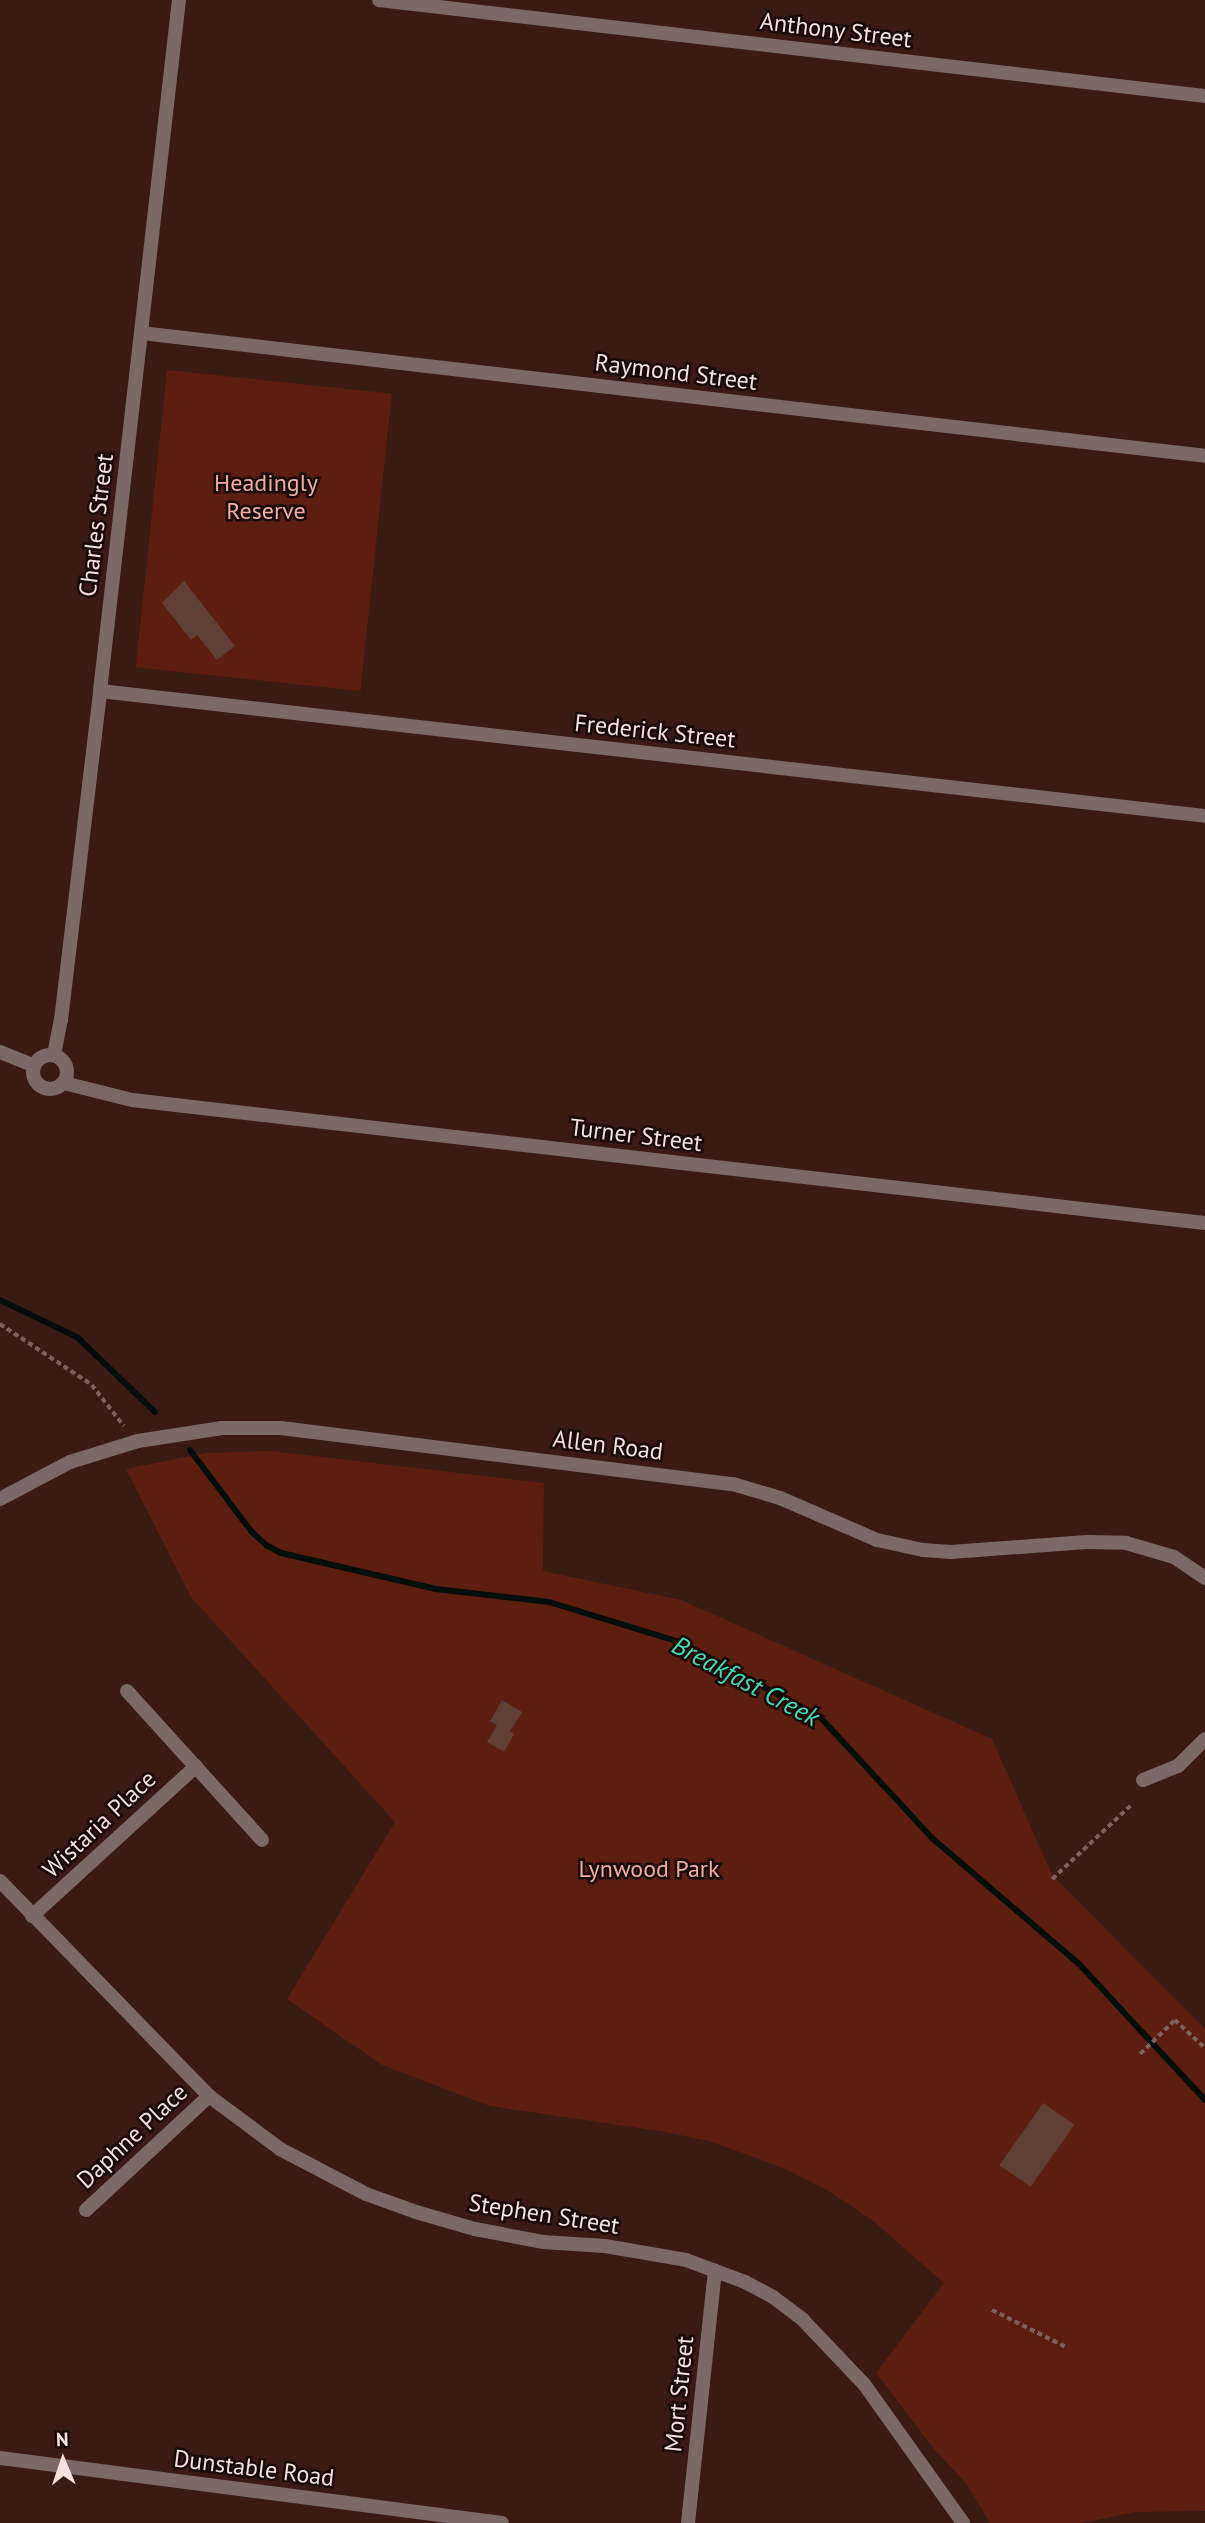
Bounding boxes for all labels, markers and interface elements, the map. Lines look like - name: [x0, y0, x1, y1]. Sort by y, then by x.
- street label: Anthony Street: [758, 6, 914, 54]
- street label: Raymond Street: [593, 348, 759, 396]
- street label: Charles Street: [73, 452, 119, 598]
- park label: Headingly Reserve: [214, 469, 318, 525]
- street label: Frederick Street: [573, 708, 737, 754]
- street label: Turner Street: [568, 1113, 704, 1157]
- street label: Allen Road: [551, 1424, 665, 1466]
- water label: Breakfast Creek: [667, 1629, 825, 1733]
- street label: Wistaria Place: [36, 1764, 162, 1884]
- park label: Lynwood Park: [579, 1855, 719, 1883]
- street label: Daphne Place: [71, 2078, 193, 2194]
- street label: Stephen Street: [467, 2188, 621, 2240]
- street label: Mort Street: [659, 2335, 699, 2453]
- north arrow: [28, 2425, 98, 2495]
- text: N: [56, 2427, 69, 2451]
- street label: Dunstable Road: [172, 2444, 336, 2492]

